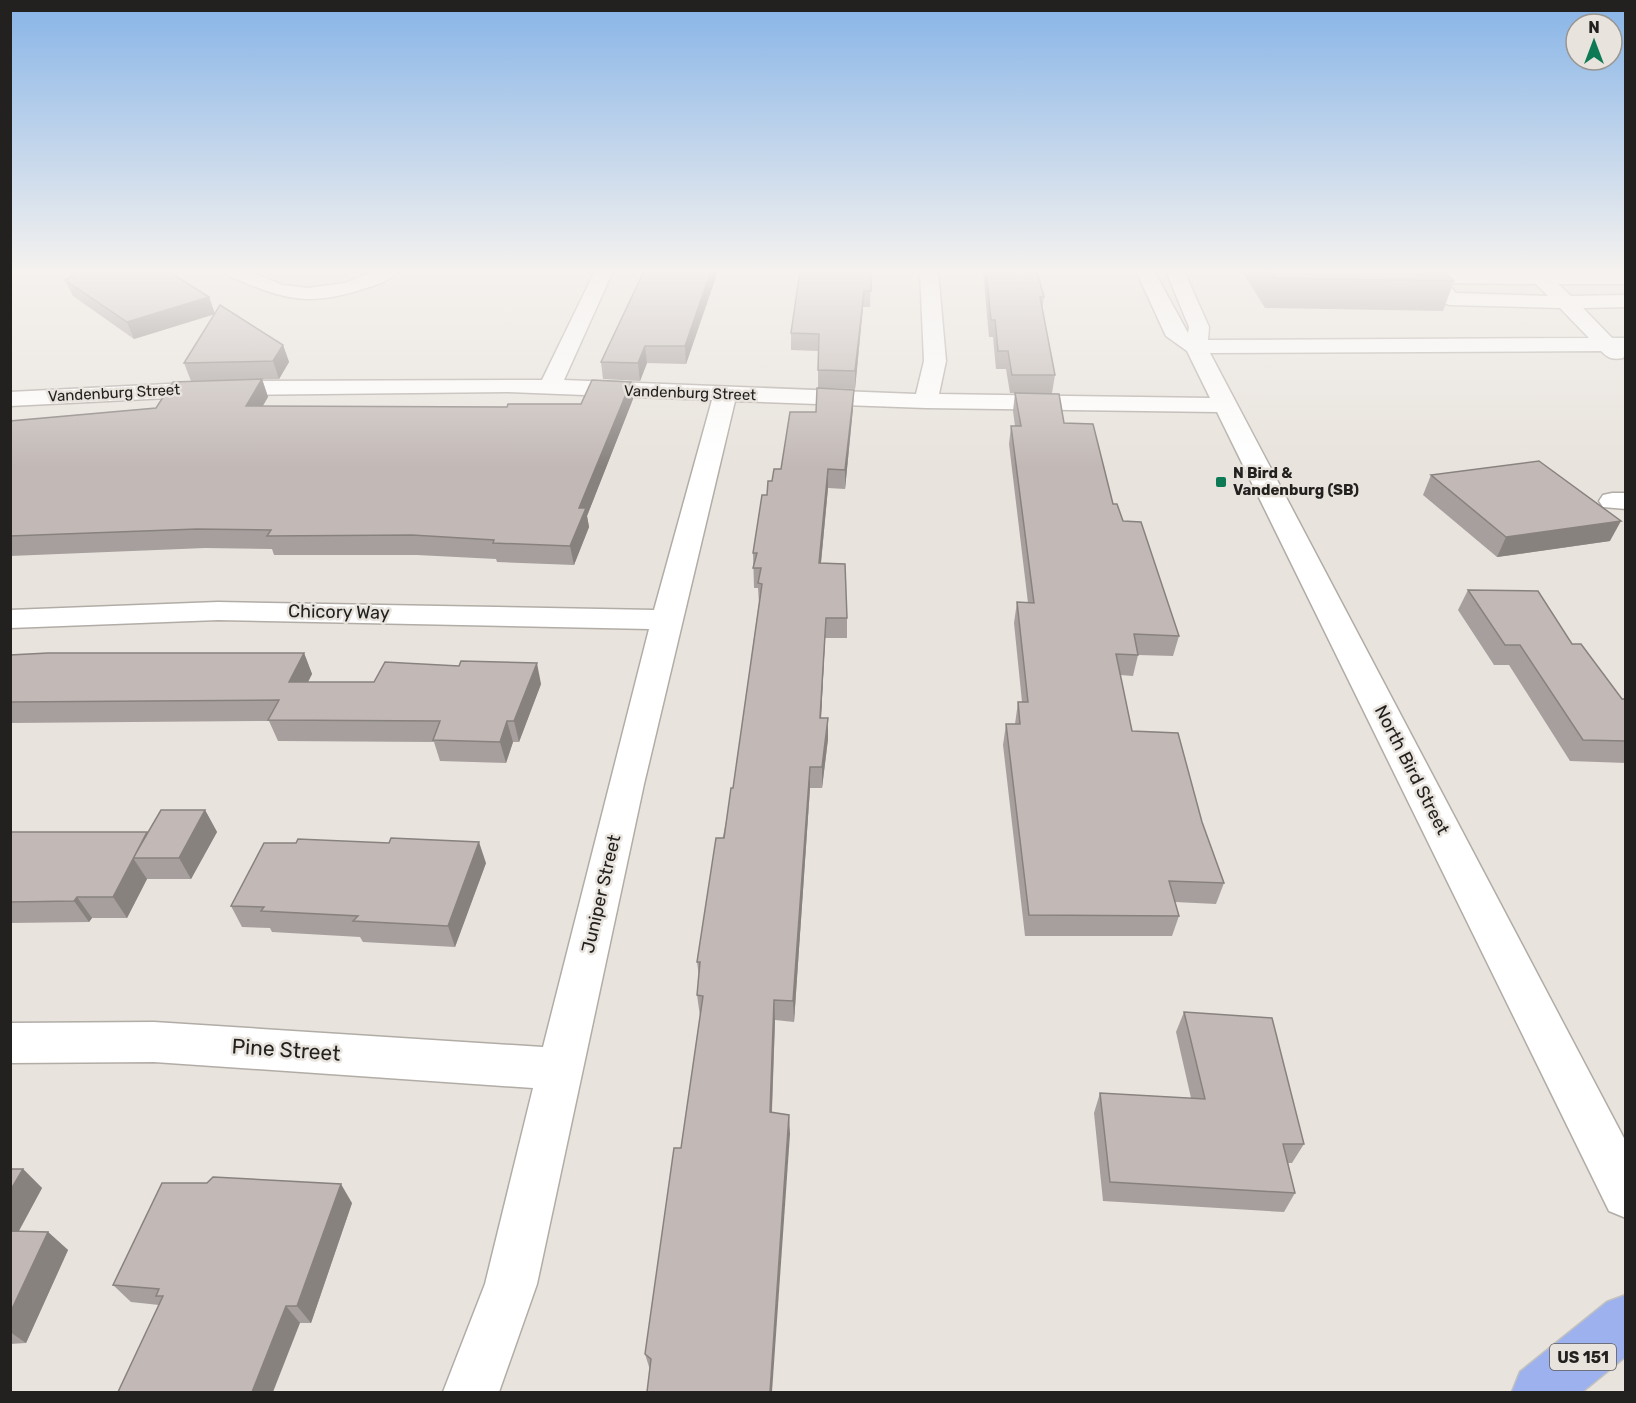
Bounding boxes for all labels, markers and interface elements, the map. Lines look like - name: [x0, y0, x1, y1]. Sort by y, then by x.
- north arrow: [1564, 12, 1624, 72]
- text: N: [1588, 18, 1600, 37]
- street label: Vandenburg Street: [47, 381, 181, 405]
- street label: Vandenburg Street: [624, 382, 757, 404]
- place label: N Bird & Vandenburg (SB): [1233, 464, 1359, 499]
- marker: N Bird & Vandenburg (SB): [1214, 475, 1228, 489]
- street label: Chicory Way: [288, 600, 390, 624]
- street label: North Bird Street: [1370, 702, 1454, 838]
- street label: Juniper Street: [577, 833, 625, 955]
- street label: Pine Street: [231, 1033, 341, 1066]
- road number: US 151: [1550, 1344, 1616, 1370]

